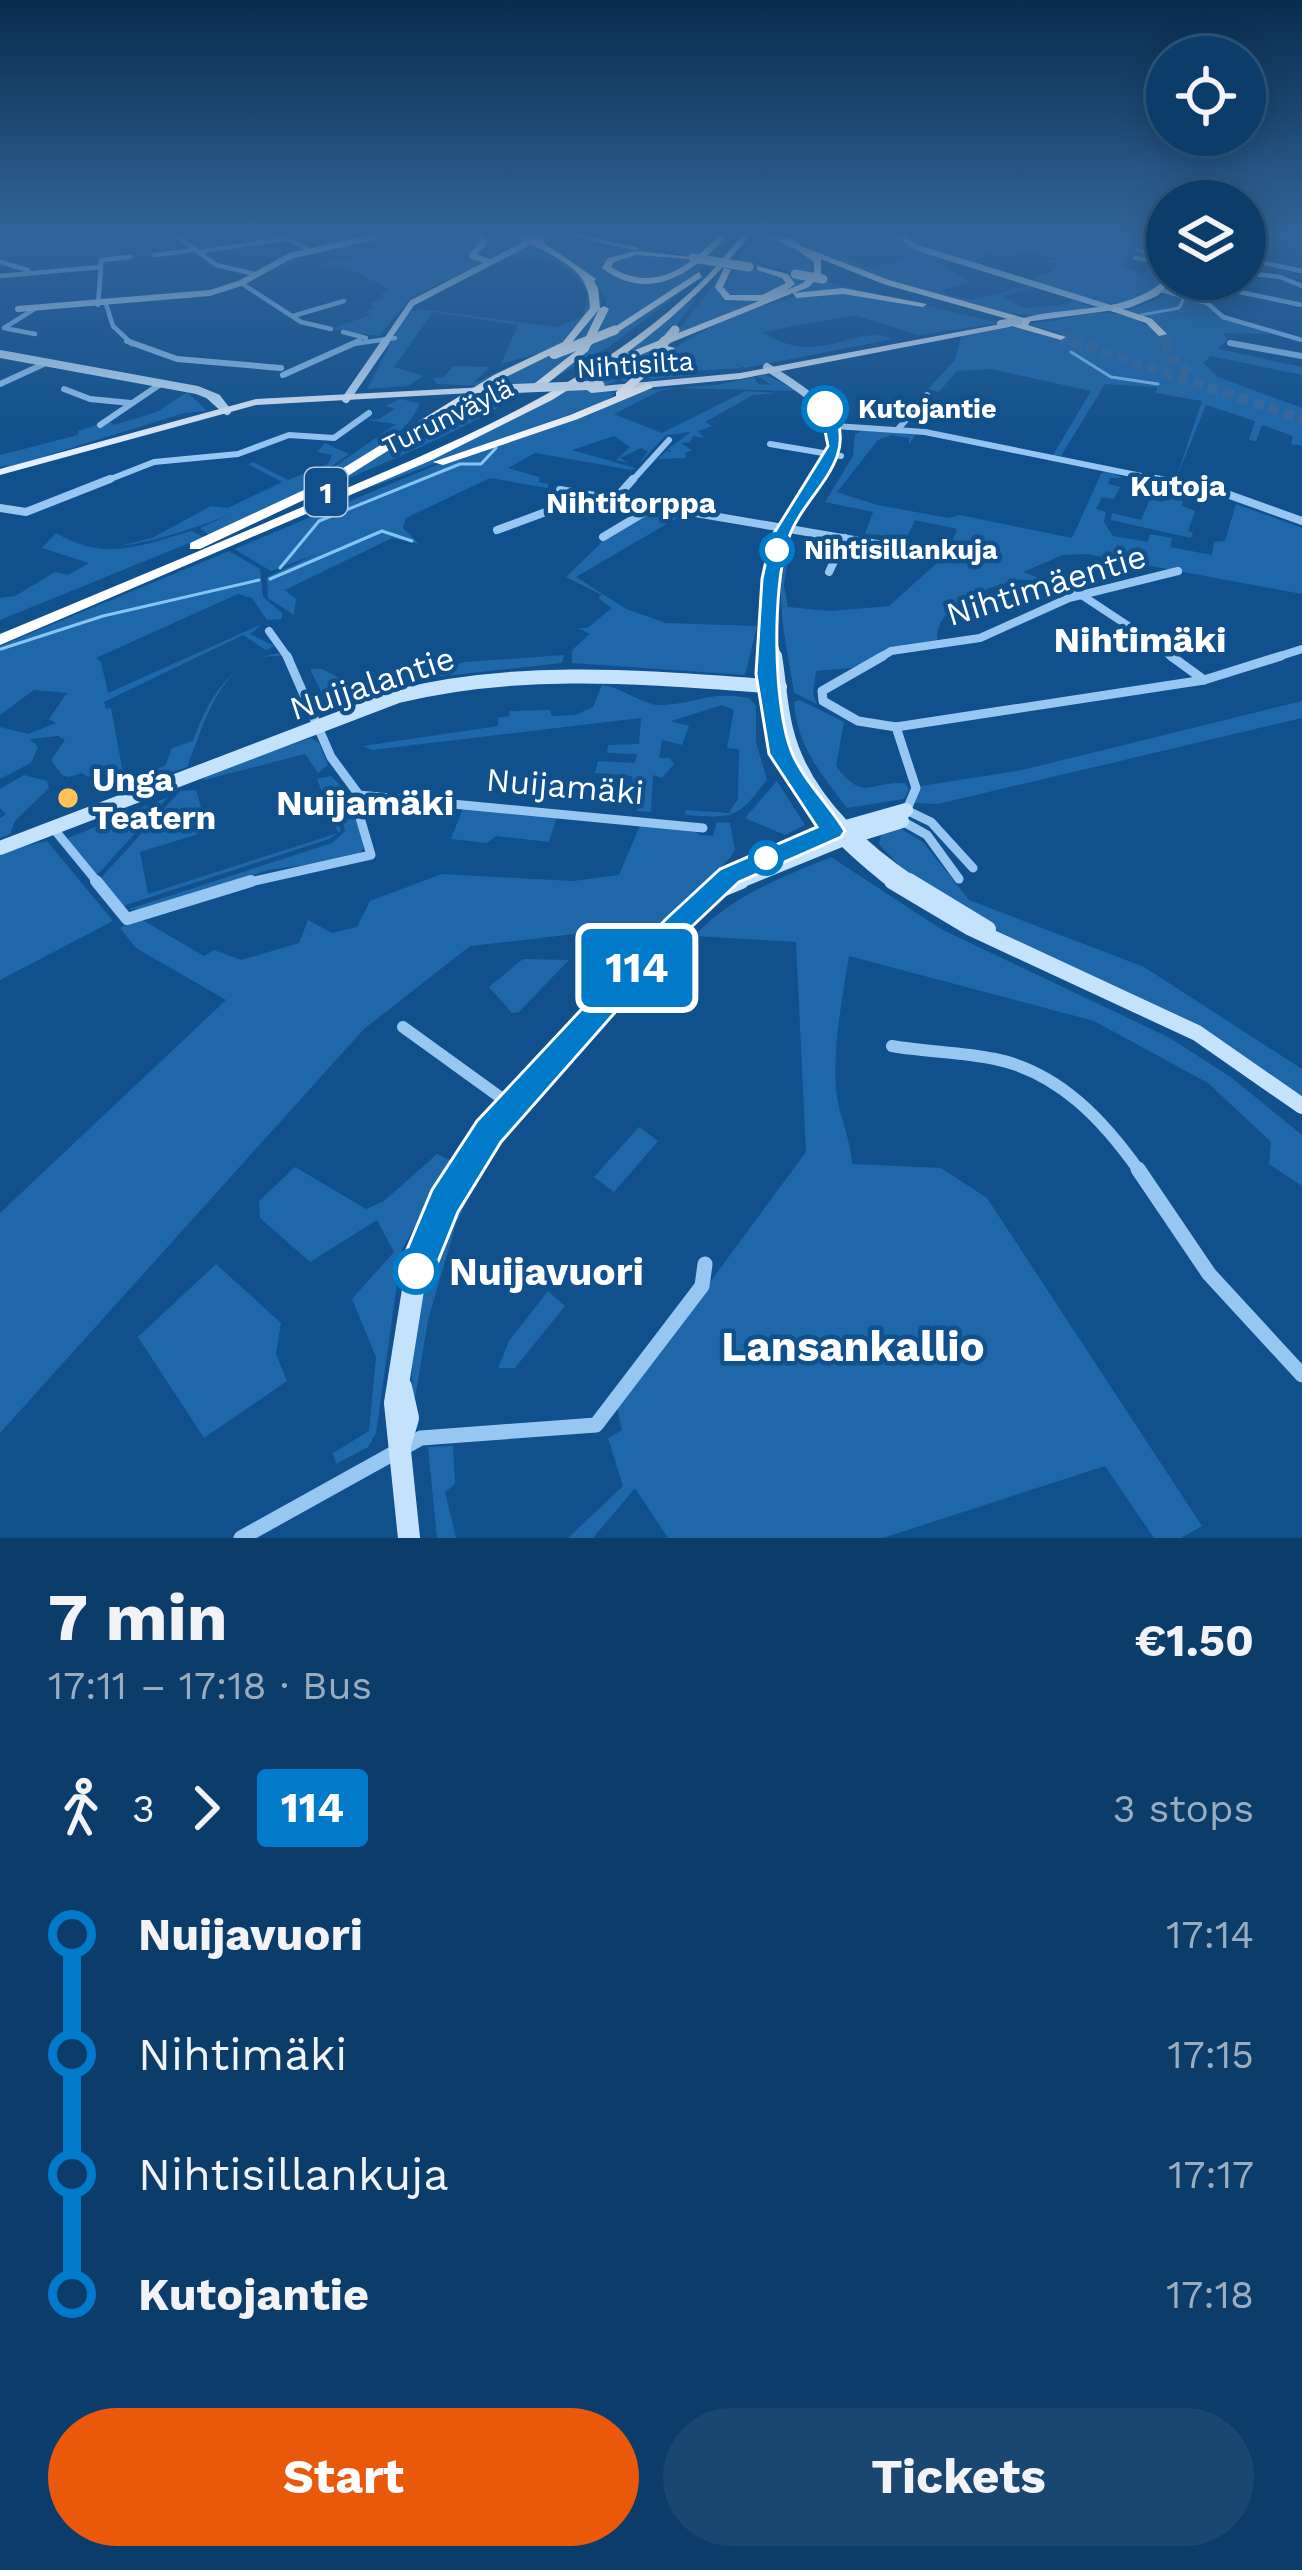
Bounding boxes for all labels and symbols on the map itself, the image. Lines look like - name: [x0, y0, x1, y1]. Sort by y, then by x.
- street label: Nihtisilta: [575, 345, 695, 385]
- street label: Turunväylä: [378, 372, 518, 462]
- marker: Kutojantie: [803, 387, 847, 431]
- place label: Kutojantie: [858, 393, 997, 425]
- road number: 1: [305, 468, 347, 516]
- district label: Kutoja: [1130, 468, 1227, 503]
- district label: Nihtitorppa: [546, 485, 717, 520]
- marker: Nihtisillankuja: [761, 534, 793, 566]
- place label: Nihtisillankuja: [804, 534, 998, 566]
- street label: Nihtimäentie: [941, 536, 1151, 634]
- district label: Nihtimäki: [1053, 619, 1227, 661]
- street label: Nuijalantie: [285, 638, 459, 728]
- place label: Unga Teatern: [92, 760, 216, 837]
- street label: Nuijamäki: [485, 760, 645, 812]
- district label: Nuijamäki: [276, 782, 454, 824]
- marker: Unga Teatern: [55, 785, 81, 811]
- unlabelled marker: [750, 842, 782, 874]
- line badge: 114: [568, 929, 706, 1007]
- marker: Nuijavuori: [394, 1249, 438, 1293]
- place label: Nuijavuori: [449, 1249, 644, 1294]
- district label: Lansankallio: [721, 1322, 985, 1371]

